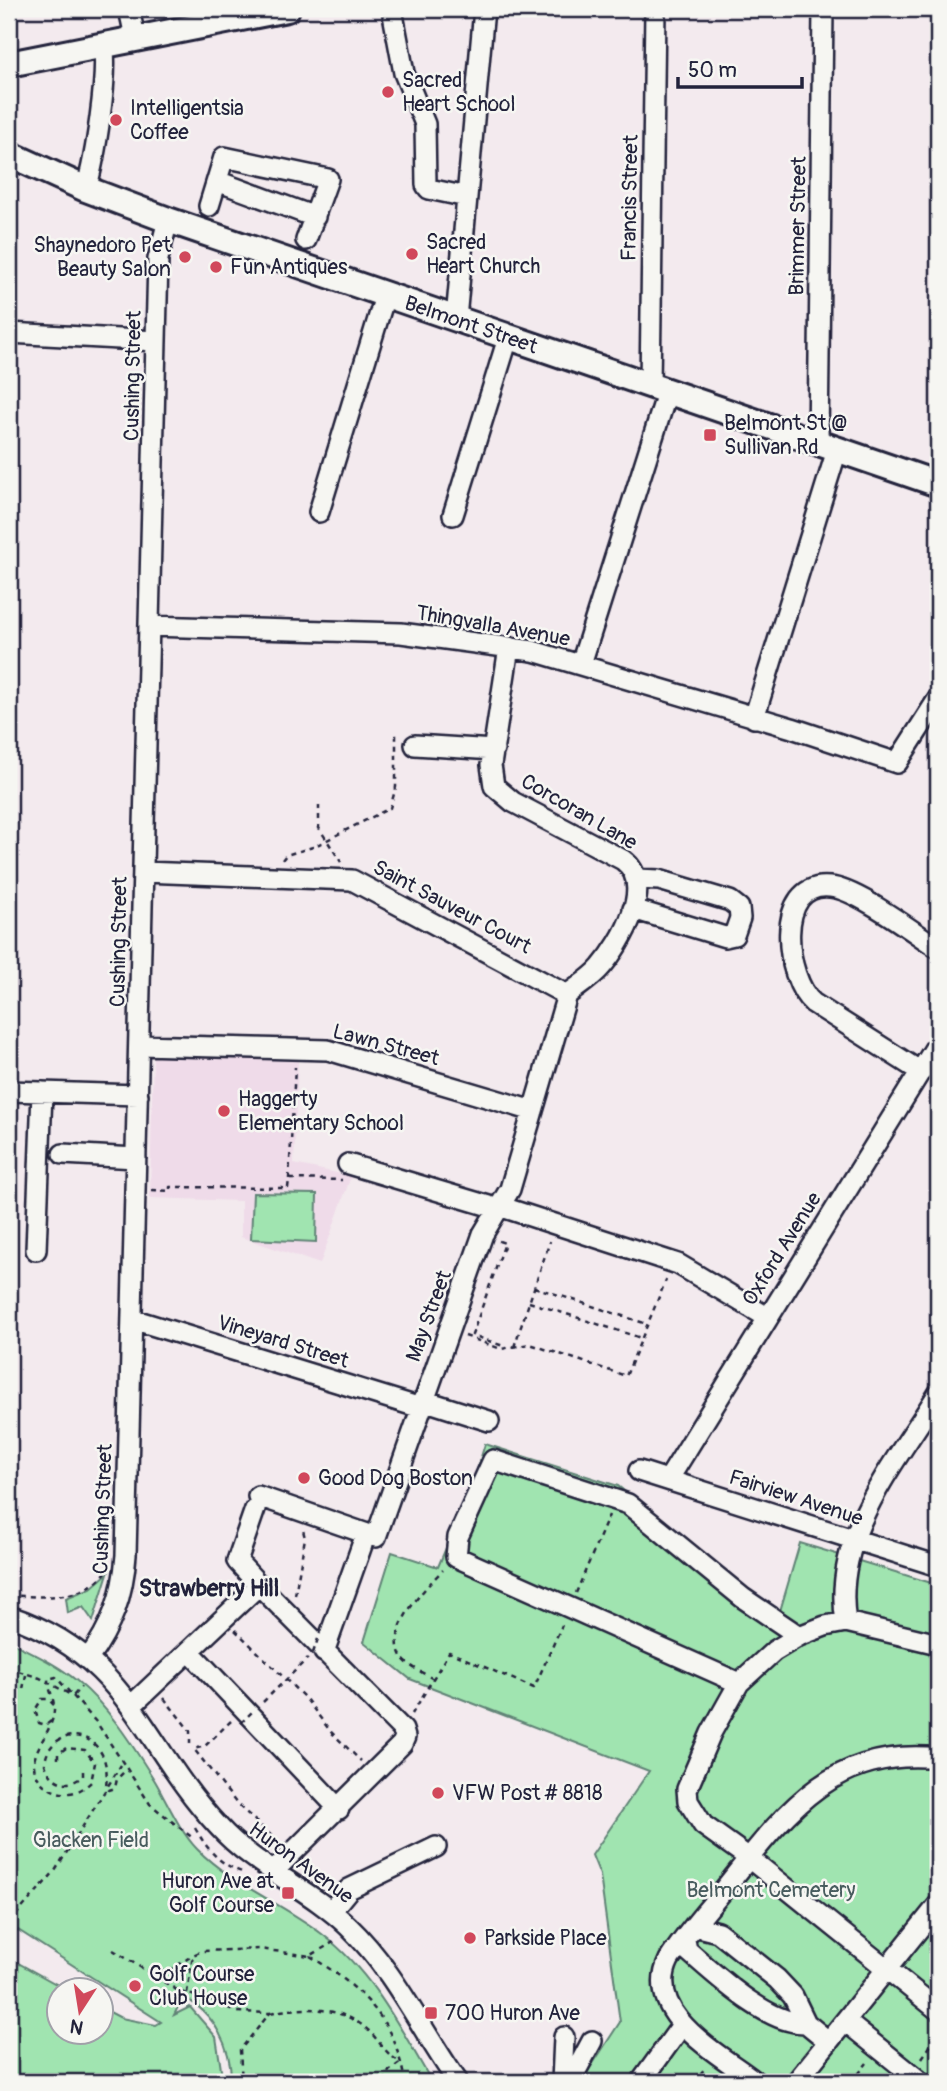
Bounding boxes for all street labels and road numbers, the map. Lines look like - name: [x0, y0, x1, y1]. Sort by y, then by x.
- street label: Francis Street: [615, 134, 645, 261]
- street label: Brimmer Street: [783, 156, 813, 296]
- street label: Belmont Street: [401, 290, 541, 360]
- street label: Cushing Street: [118, 310, 148, 441]
- street label: Thingvalla Avenue: [414, 599, 573, 653]
- street label: Corcoran Lane: [516, 768, 643, 857]
- street label: Saint Sauveur Court: [368, 854, 536, 960]
- street label: Cushing Street: [104, 876, 134, 1007]
- street label: Lawn Street: [330, 1018, 443, 1072]
- street label: Oxford Avenue: [736, 1187, 828, 1311]
- street label: May Street: [400, 1266, 458, 1365]
- street label: Vineyard Street: [214, 1309, 352, 1375]
- street label: Cushing Street: [87, 1443, 119, 1575]
- street label: Fairview Avenue: [726, 1464, 867, 1533]
- street label: Huron Avenue: [243, 1816, 359, 1910]

